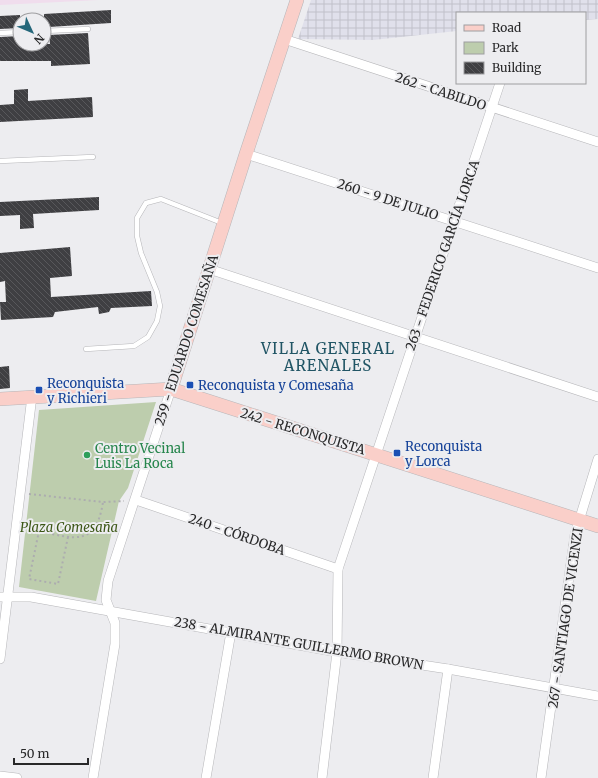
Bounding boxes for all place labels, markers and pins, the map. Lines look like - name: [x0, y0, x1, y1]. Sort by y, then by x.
- place label: Reconquista y Richieri: [47, 375, 124, 407]
- place label: Reconquista y Comesaña: [198, 377, 354, 394]
- marker: Reconquista y Comesaña: [185, 380, 195, 390]
- marker: Reconquista y Richieri: [34, 385, 44, 395]
- place label: Reconquista y Lorca: [405, 438, 482, 470]
- place label: Centro Vecinal Luis La Roca: [95, 440, 185, 472]
- marker: Reconquista y Lorca: [392, 448, 402, 458]
- marker: Centro Vecinal Luis La Roca: [82, 450, 92, 460]

